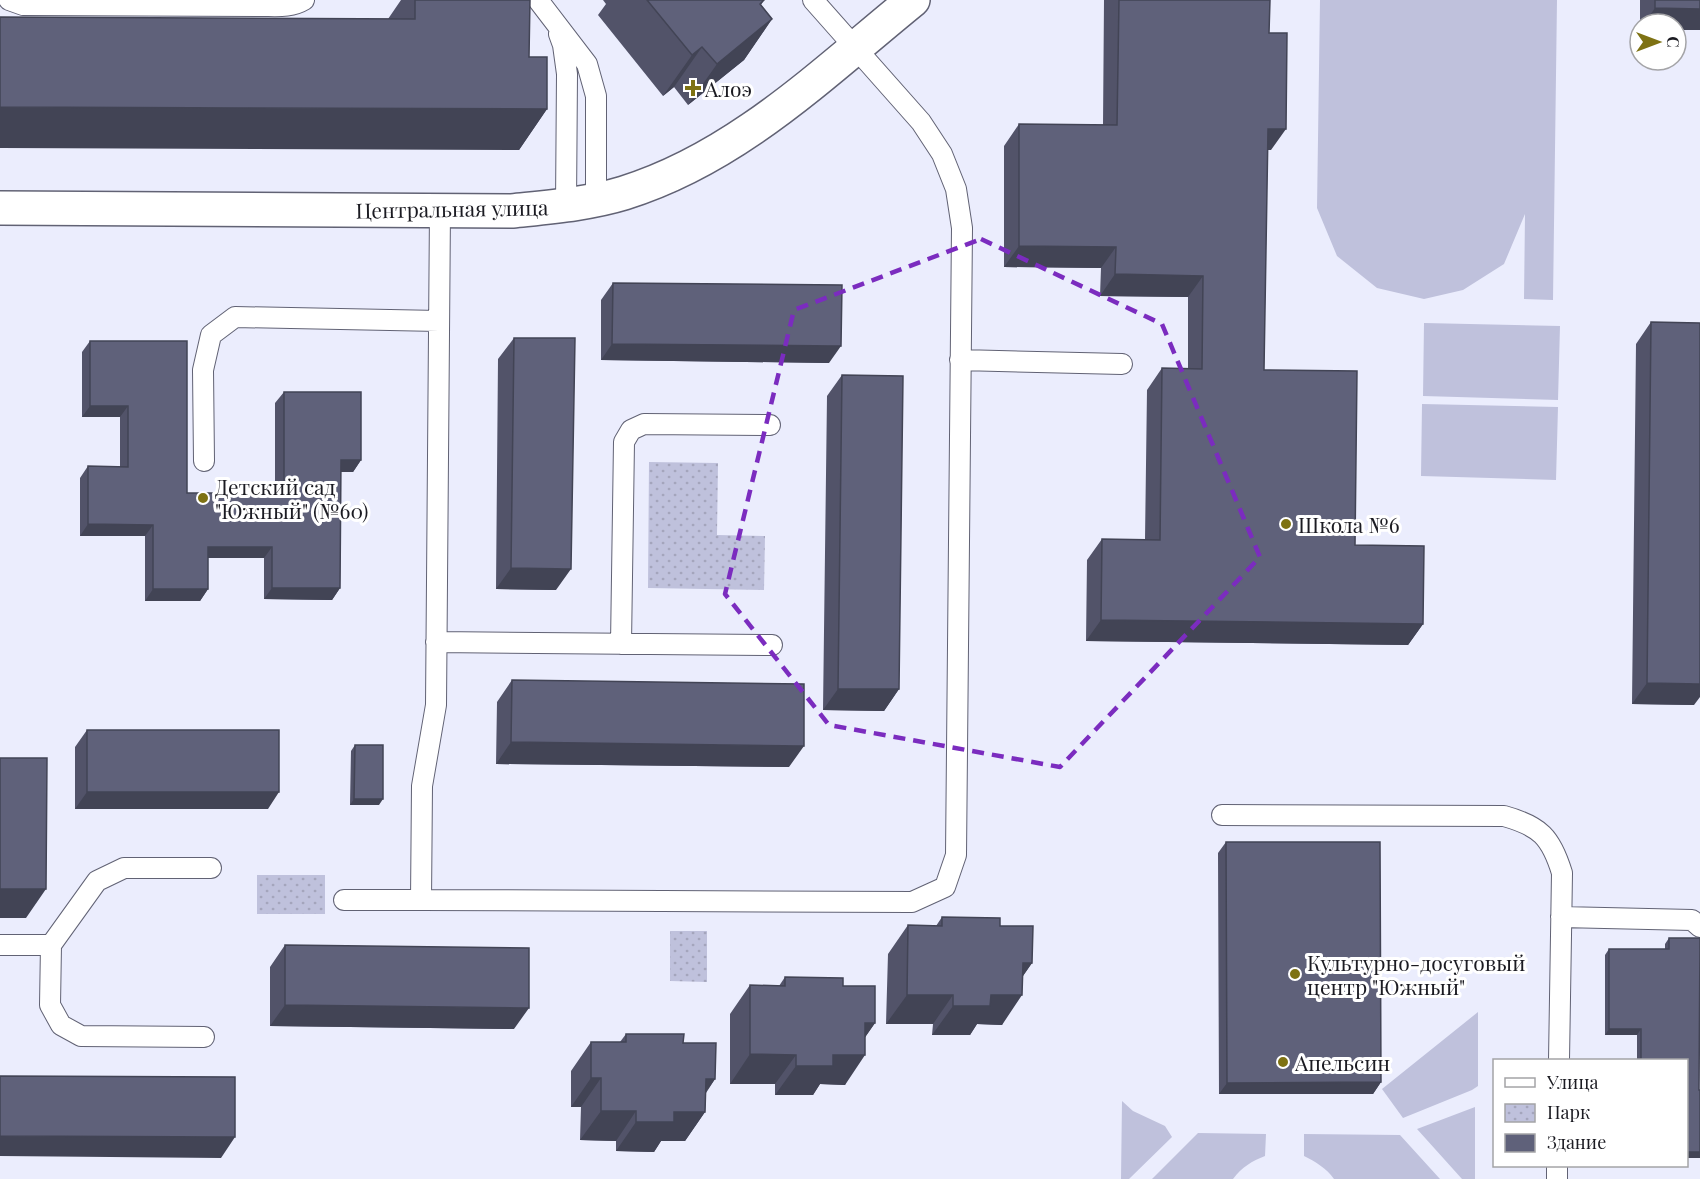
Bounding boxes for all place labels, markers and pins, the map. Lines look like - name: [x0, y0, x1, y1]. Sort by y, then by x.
- place label: Алоэ: [704, 74, 752, 102]
- marker: Алоэ: [686, 81, 700, 95]
- place label: Детский сад "Южный" (№60): [215, 472, 368, 524]
- marker: Детский сад "Южный" (№60): [196, 491, 210, 505]
- place label: Школа №6: [1298, 510, 1400, 538]
- marker: Школа №6: [1279, 517, 1293, 531]
- place label: Культурно-досуговый центр "Южный": [1307, 948, 1525, 1000]
- marker: Культурно-досуговый центр "Южный": [1288, 967, 1302, 981]
- place label: Апельсин: [1294, 1048, 1390, 1076]
- marker: Апельсин: [1276, 1055, 1290, 1069]

